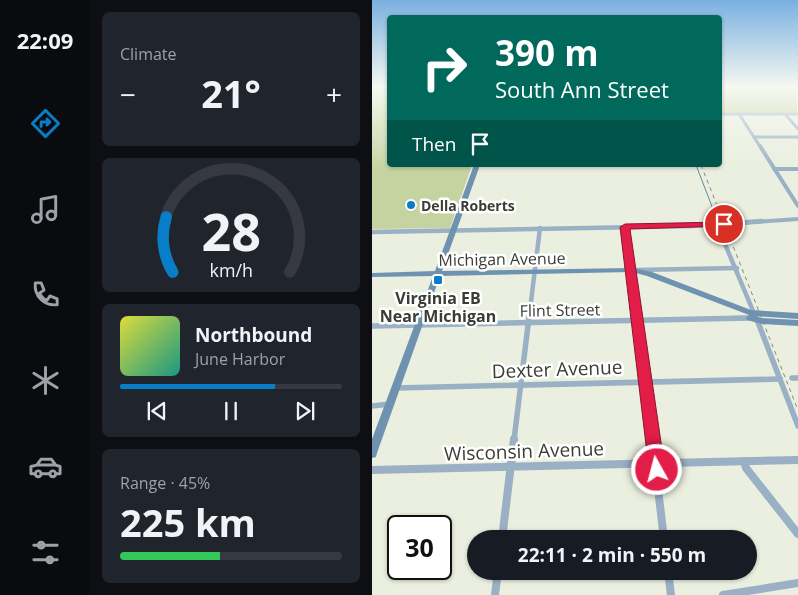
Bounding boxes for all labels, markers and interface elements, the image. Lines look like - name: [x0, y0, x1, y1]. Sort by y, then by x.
- text: 22:09: [17, 25, 73, 55]
- text: 390 m: [495, 29, 599, 76]
- icon: right: [412, 35, 477, 100]
- text: Climate: [120, 43, 177, 65]
- text: 21°: [201, 67, 261, 119]
- text: South Ann Street: [495, 74, 669, 104]
- text: −: [120, 75, 136, 113]
- text: +: [326, 75, 342, 113]
- icon: directions: [28, 106, 63, 141]
- icon: arrive: [466, 130, 494, 158]
- text: Then: [412, 131, 456, 157]
- icon: music: [28, 192, 63, 227]
- text: 28: [201, 195, 261, 266]
- place label: Della Roberts: [421, 196, 515, 215]
- marker: Della Roberts: [405, 199, 417, 211]
- pin: [703, 203, 745, 245]
- icon: arrive: [710, 210, 738, 238]
- street label: Michigan Avenue: [438, 247, 566, 271]
- text: km/h: [209, 258, 253, 282]
- marker: Virginia EB Near Michigan: [432, 274, 444, 286]
- icon: phone: [28, 277, 63, 312]
- place label: Virginia EB Near Michigan: [380, 287, 496, 327]
- street label: Flint Street: [519, 298, 601, 322]
- text: Northbound: [195, 322, 312, 348]
- text: June Harbor: [195, 348, 285, 370]
- street label: Dexter Avenue: [491, 354, 623, 384]
- icon: climate: [28, 363, 63, 398]
- icon: previous: [143, 397, 171, 425]
- icon: pause: [217, 397, 245, 425]
- icon: next: [291, 397, 319, 425]
- street label: Wisconsin Avenue: [444, 435, 604, 467]
- position arrow: [630, 443, 682, 495]
- icon: car: [28, 449, 63, 484]
- text: Range · 45%: [120, 472, 210, 494]
- text: 225 km: [120, 496, 256, 548]
- speed limit sign: 30: [387, 515, 452, 580]
- icon: filters: [28, 535, 63, 570]
- text: 22:11 · 2 min · 550 m: [518, 542, 706, 568]

